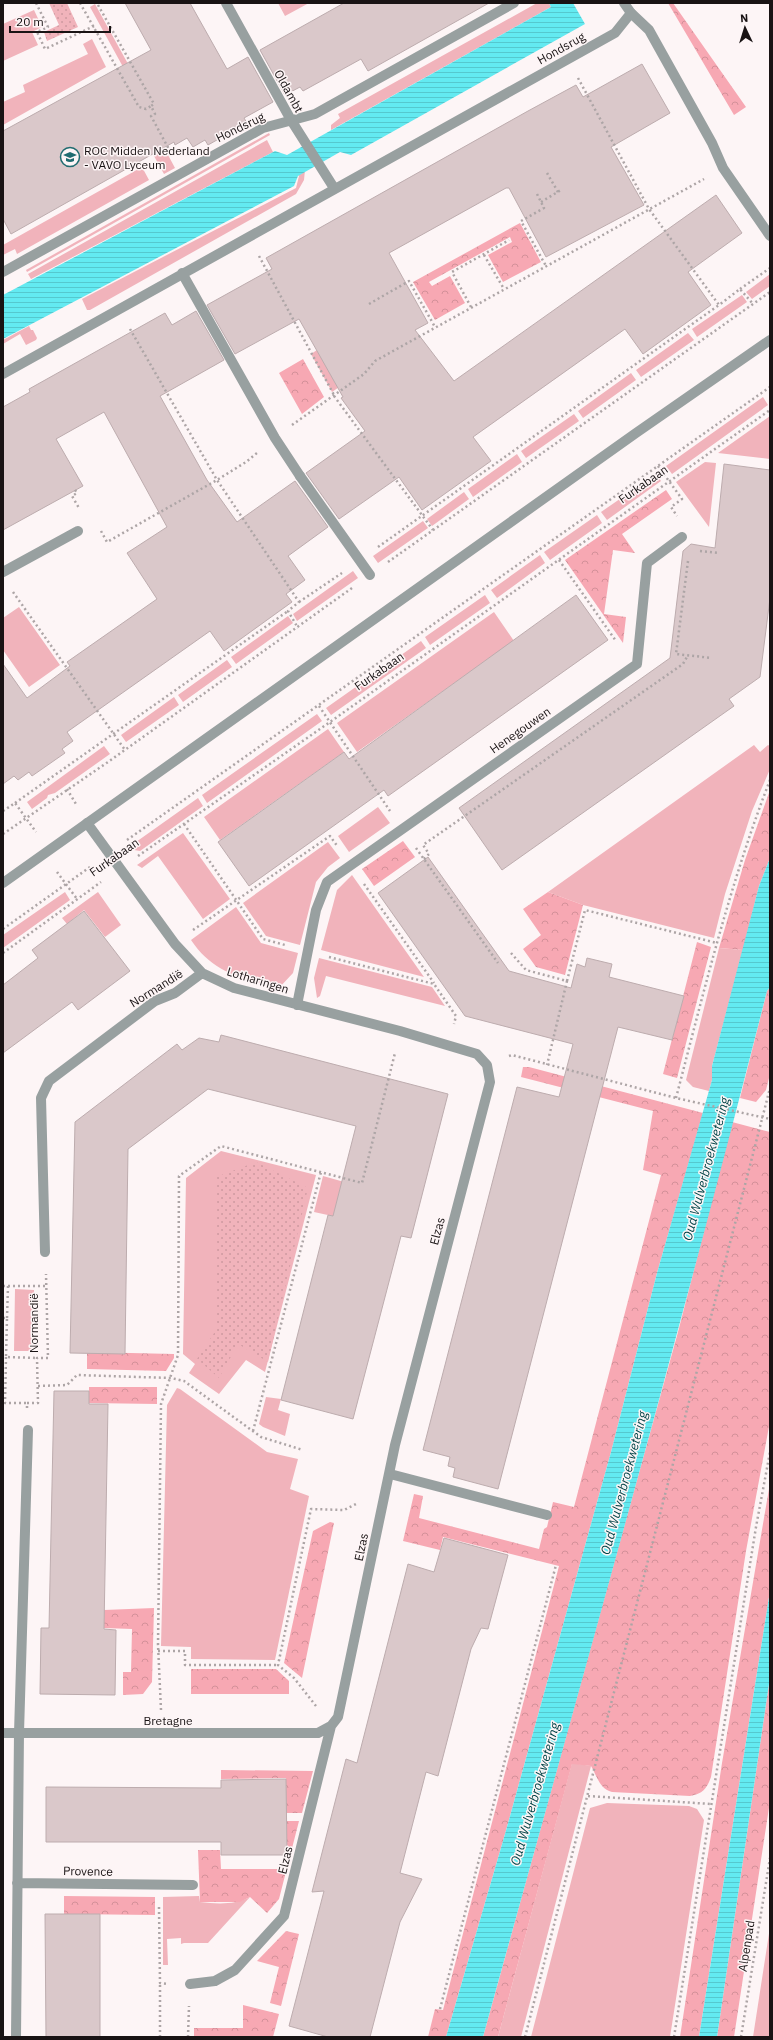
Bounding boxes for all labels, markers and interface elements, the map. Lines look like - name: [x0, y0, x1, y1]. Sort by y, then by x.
- scale bar: [10, 8, 110, 34]
- north arrow: [725, 8, 765, 48]
- text: N: [740, 11, 749, 25]
- text: 20 m: [16, 14, 44, 29]
- street label: Hondsrug: [534, 28, 588, 67]
- street label: Oldambt: [271, 67, 307, 115]
- street label: Hondsrug: [213, 108, 267, 145]
- place label: ROC Midden Nederland - VAVO Lyceum: [84, 143, 210, 172]
- school or university icon: ROC Midden Nederland - VAVO Lyceum: [59, 146, 81, 168]
- street label: Furkabaan: [615, 462, 671, 506]
- street label: Furkabaan: [351, 649, 407, 693]
- street label: Henegouwen: [487, 704, 553, 756]
- street label: Furkabaan: [86, 835, 142, 879]
- street label: Lotharingen: [225, 963, 291, 997]
- street label: Normandië: [127, 966, 186, 1010]
- water label: Oud Wulverbroekwetering: [679, 1094, 734, 1243]
- street label: Elzas: [426, 1215, 448, 1247]
- street label: Normandië: [26, 1293, 41, 1353]
- water label: Oud Wulverbroekwetering: [597, 1408, 652, 1557]
- street label: Elzas: [351, 1532, 371, 1562]
- street label: Bretagne: [143, 1713, 193, 1728]
- water label: Oud Wulverbroekwetering: [506, 1719, 564, 1867]
- street label: Elzas: [274, 1844, 296, 1875]
- street label: Provence: [63, 1863, 113, 1879]
- street label: Alpenpad: [735, 1919, 757, 1973]

